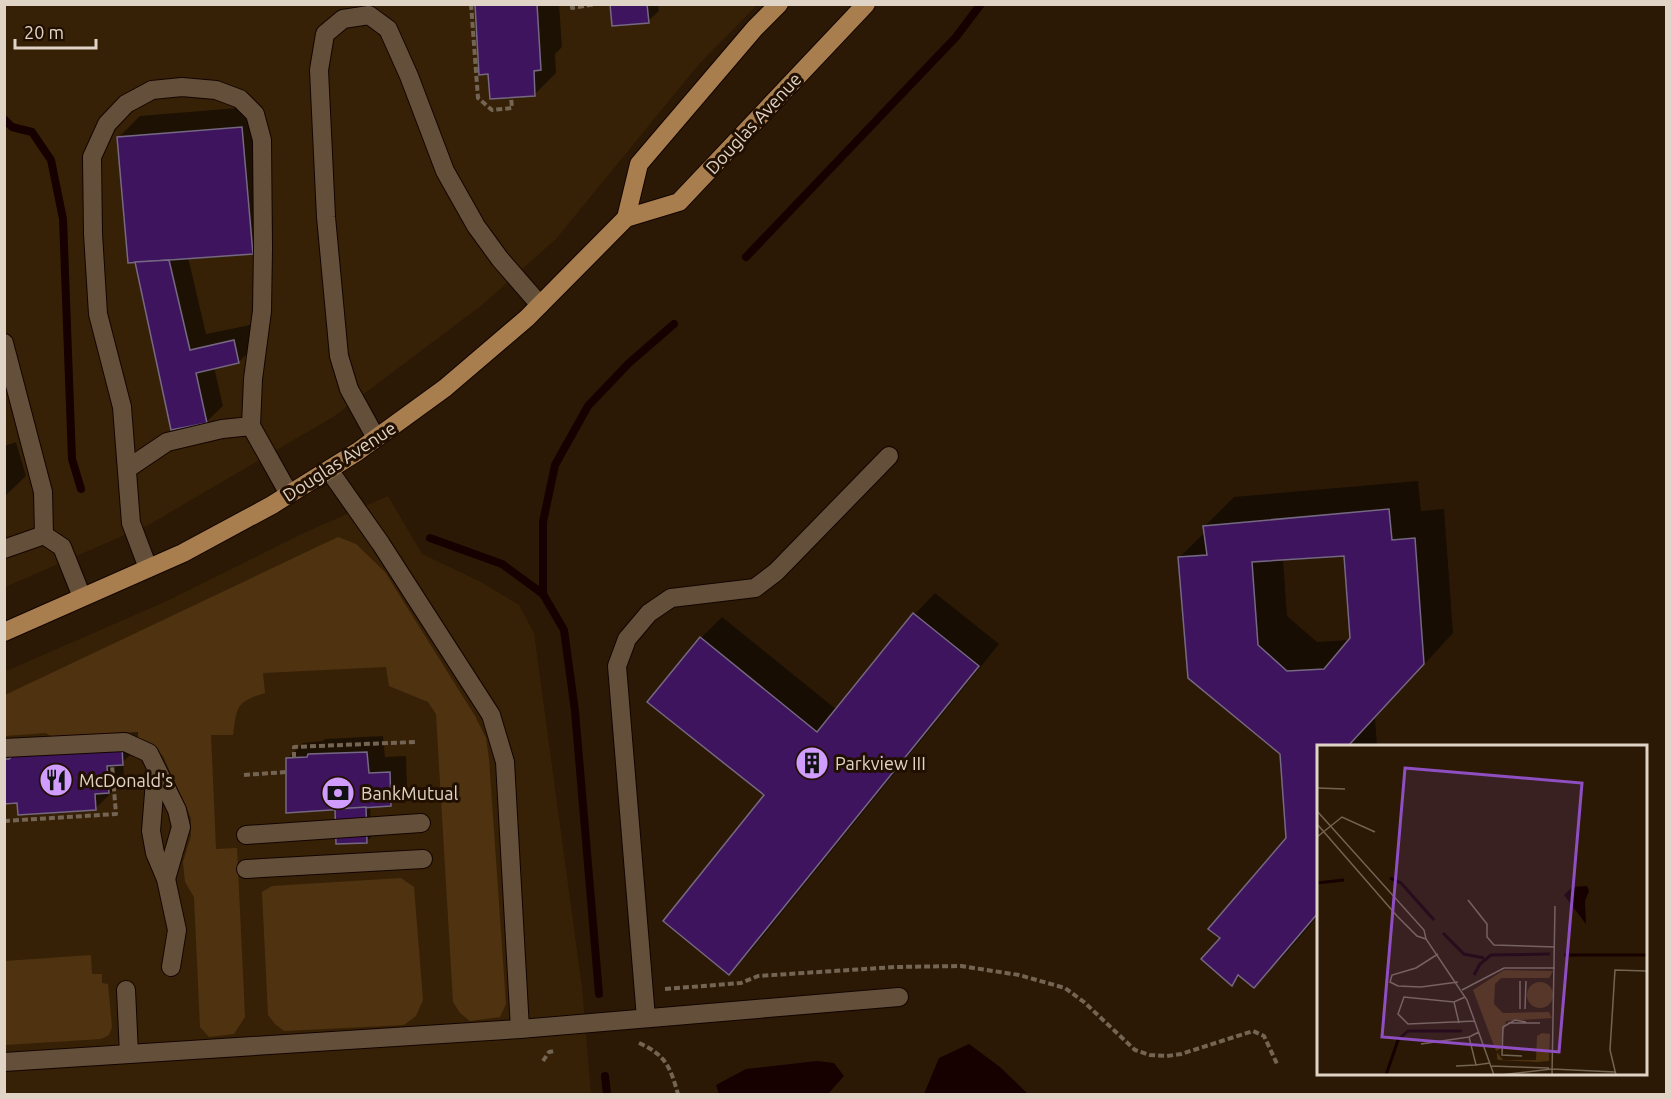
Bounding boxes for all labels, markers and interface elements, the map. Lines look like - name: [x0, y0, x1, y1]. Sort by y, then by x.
- scale bar: [15, 12, 96, 50]
- text: 20 m: [24, 22, 64, 42]
- street label: Douglas Avenue: [701, 68, 805, 178]
- street label: Douglas Avenue: [279, 417, 399, 505]
- building icon: Parkview III: [794, 745, 830, 781]
- inset map: [1317, 745, 1647, 1075]
- place label: Parkview III: [835, 753, 926, 773]
- restaurant icon: McDonald's: [38, 762, 74, 798]
- place label: McDonald's: [79, 770, 173, 790]
- bank icon: BankMutual: [320, 775, 356, 811]
- place label: BankMutual: [361, 783, 459, 803]

